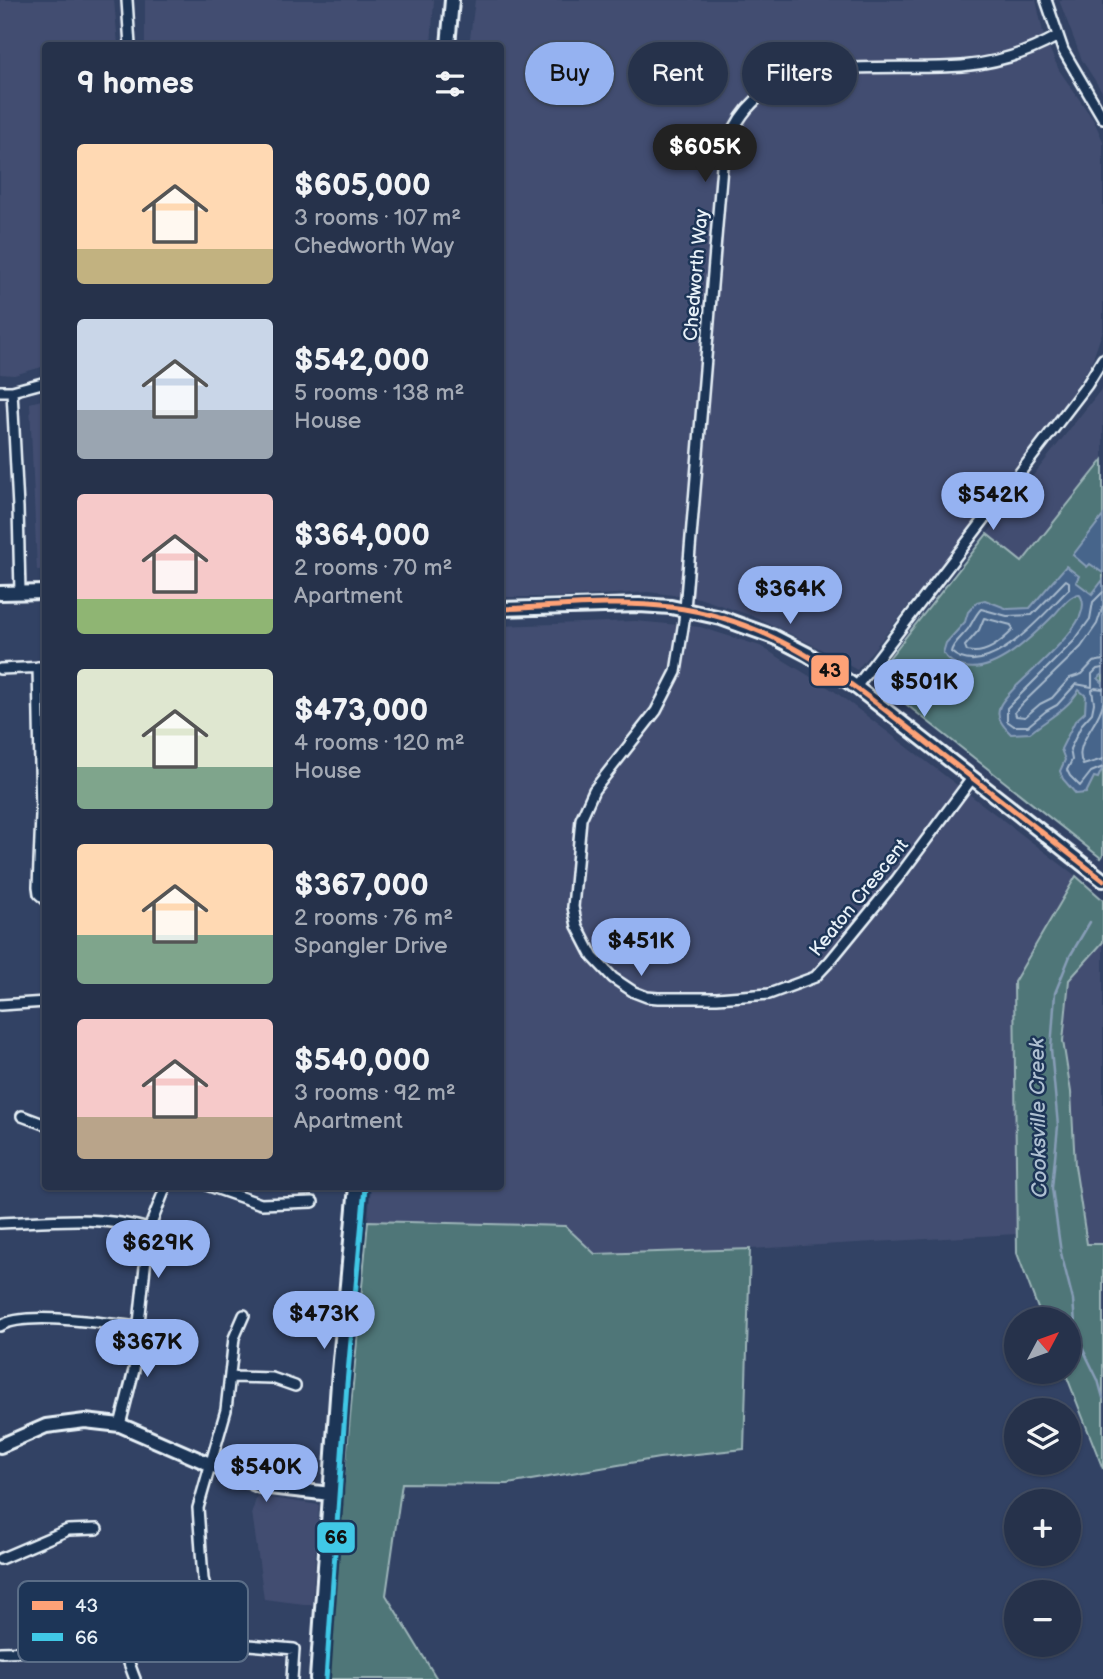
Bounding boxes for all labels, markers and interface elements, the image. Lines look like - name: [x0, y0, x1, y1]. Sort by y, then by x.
- chip: Buy: [525, 42, 614, 105]
- chip: Rent: [628, 42, 728, 105]
- chip: Filters: [742, 42, 857, 105]
- icon: filters: [431, 65, 469, 103]
- text: 9 homes: [77, 66, 194, 102]
- pin: $605K: [656, 124, 754, 184]
- text: $605K: [669, 133, 741, 161]
- text: $605,000: [294, 168, 431, 204]
- icon: home: [133, 172, 217, 256]
- text: 3 rooms · 107 m²: [294, 204, 461, 232]
- street label: Chedworth Way: [679, 208, 714, 342]
- text: Chedworth Way: [294, 232, 454, 260]
- text: $542,000: [294, 343, 429, 379]
- icon: home: [133, 347, 217, 431]
- text: 5 rooms · 138 m²: [294, 379, 464, 407]
- text: House: [294, 407, 361, 435]
- pin: $542K: [944, 472, 1042, 532]
- text: $542K: [957, 481, 1029, 509]
- text: $364,000: [294, 518, 430, 554]
- icon: home: [133, 522, 217, 606]
- text: 2 rooms · 70 m²: [294, 554, 453, 582]
- pin: $364K: [741, 566, 839, 626]
- text: $364K: [754, 575, 826, 603]
- text: Apartment: [294, 582, 403, 610]
- line badge: 43: [810, 654, 850, 687]
- text: 43: [819, 660, 841, 683]
- pin: $501K: [875, 660, 973, 719]
- text: $501K: [890, 668, 958, 696]
- text: $473,000: [294, 693, 428, 729]
- icon: home: [133, 697, 217, 781]
- text: 4 rooms · 120 m²: [294, 729, 465, 757]
- text: House: [294, 757, 361, 785]
- street label: Keaton Crescent: [805, 834, 914, 961]
- text: $367,000: [294, 868, 429, 904]
- icon: home: [133, 872, 217, 956]
- text: 2 rooms · 76 m²: [294, 904, 453, 932]
- pin: $451K: [592, 918, 690, 978]
- text: $451K: [607, 927, 675, 955]
- text: Spangler Drive: [294, 932, 448, 960]
- water label: Cooksville Creek: [1025, 1037, 1052, 1198]
- text: $540,000: [294, 1043, 430, 1079]
- icon: home: [133, 1047, 217, 1131]
- text: 3 rooms · 92 m²: [294, 1079, 456, 1107]
- text: Apartment: [294, 1107, 403, 1135]
- pin: $629K: [109, 1220, 207, 1280]
- text: $629K: [122, 1229, 194, 1257]
- pin: $473K: [275, 1292, 373, 1351]
- text: $473K: [289, 1300, 359, 1328]
- north arrow: [1004, 1307, 1082, 1384]
- map controls: [1004, 1307, 1081, 1657]
- pin: $367K: [98, 1320, 196, 1379]
- text: $367K: [112, 1328, 182, 1356]
- button: layers: [1004, 1398, 1081, 1475]
- pin: $540K: [217, 1444, 315, 1504]
- text: $540K: [230, 1453, 302, 1481]
- button: +: [1004, 1489, 1081, 1566]
- line badge: 66: [316, 1521, 356, 1554]
- text: 66: [324, 1527, 348, 1550]
- button: −: [1004, 1580, 1081, 1657]
- legend: [18, 1581, 248, 1662]
- text: 43: [75, 1595, 98, 1618]
- text: 66: [75, 1627, 98, 1650]

